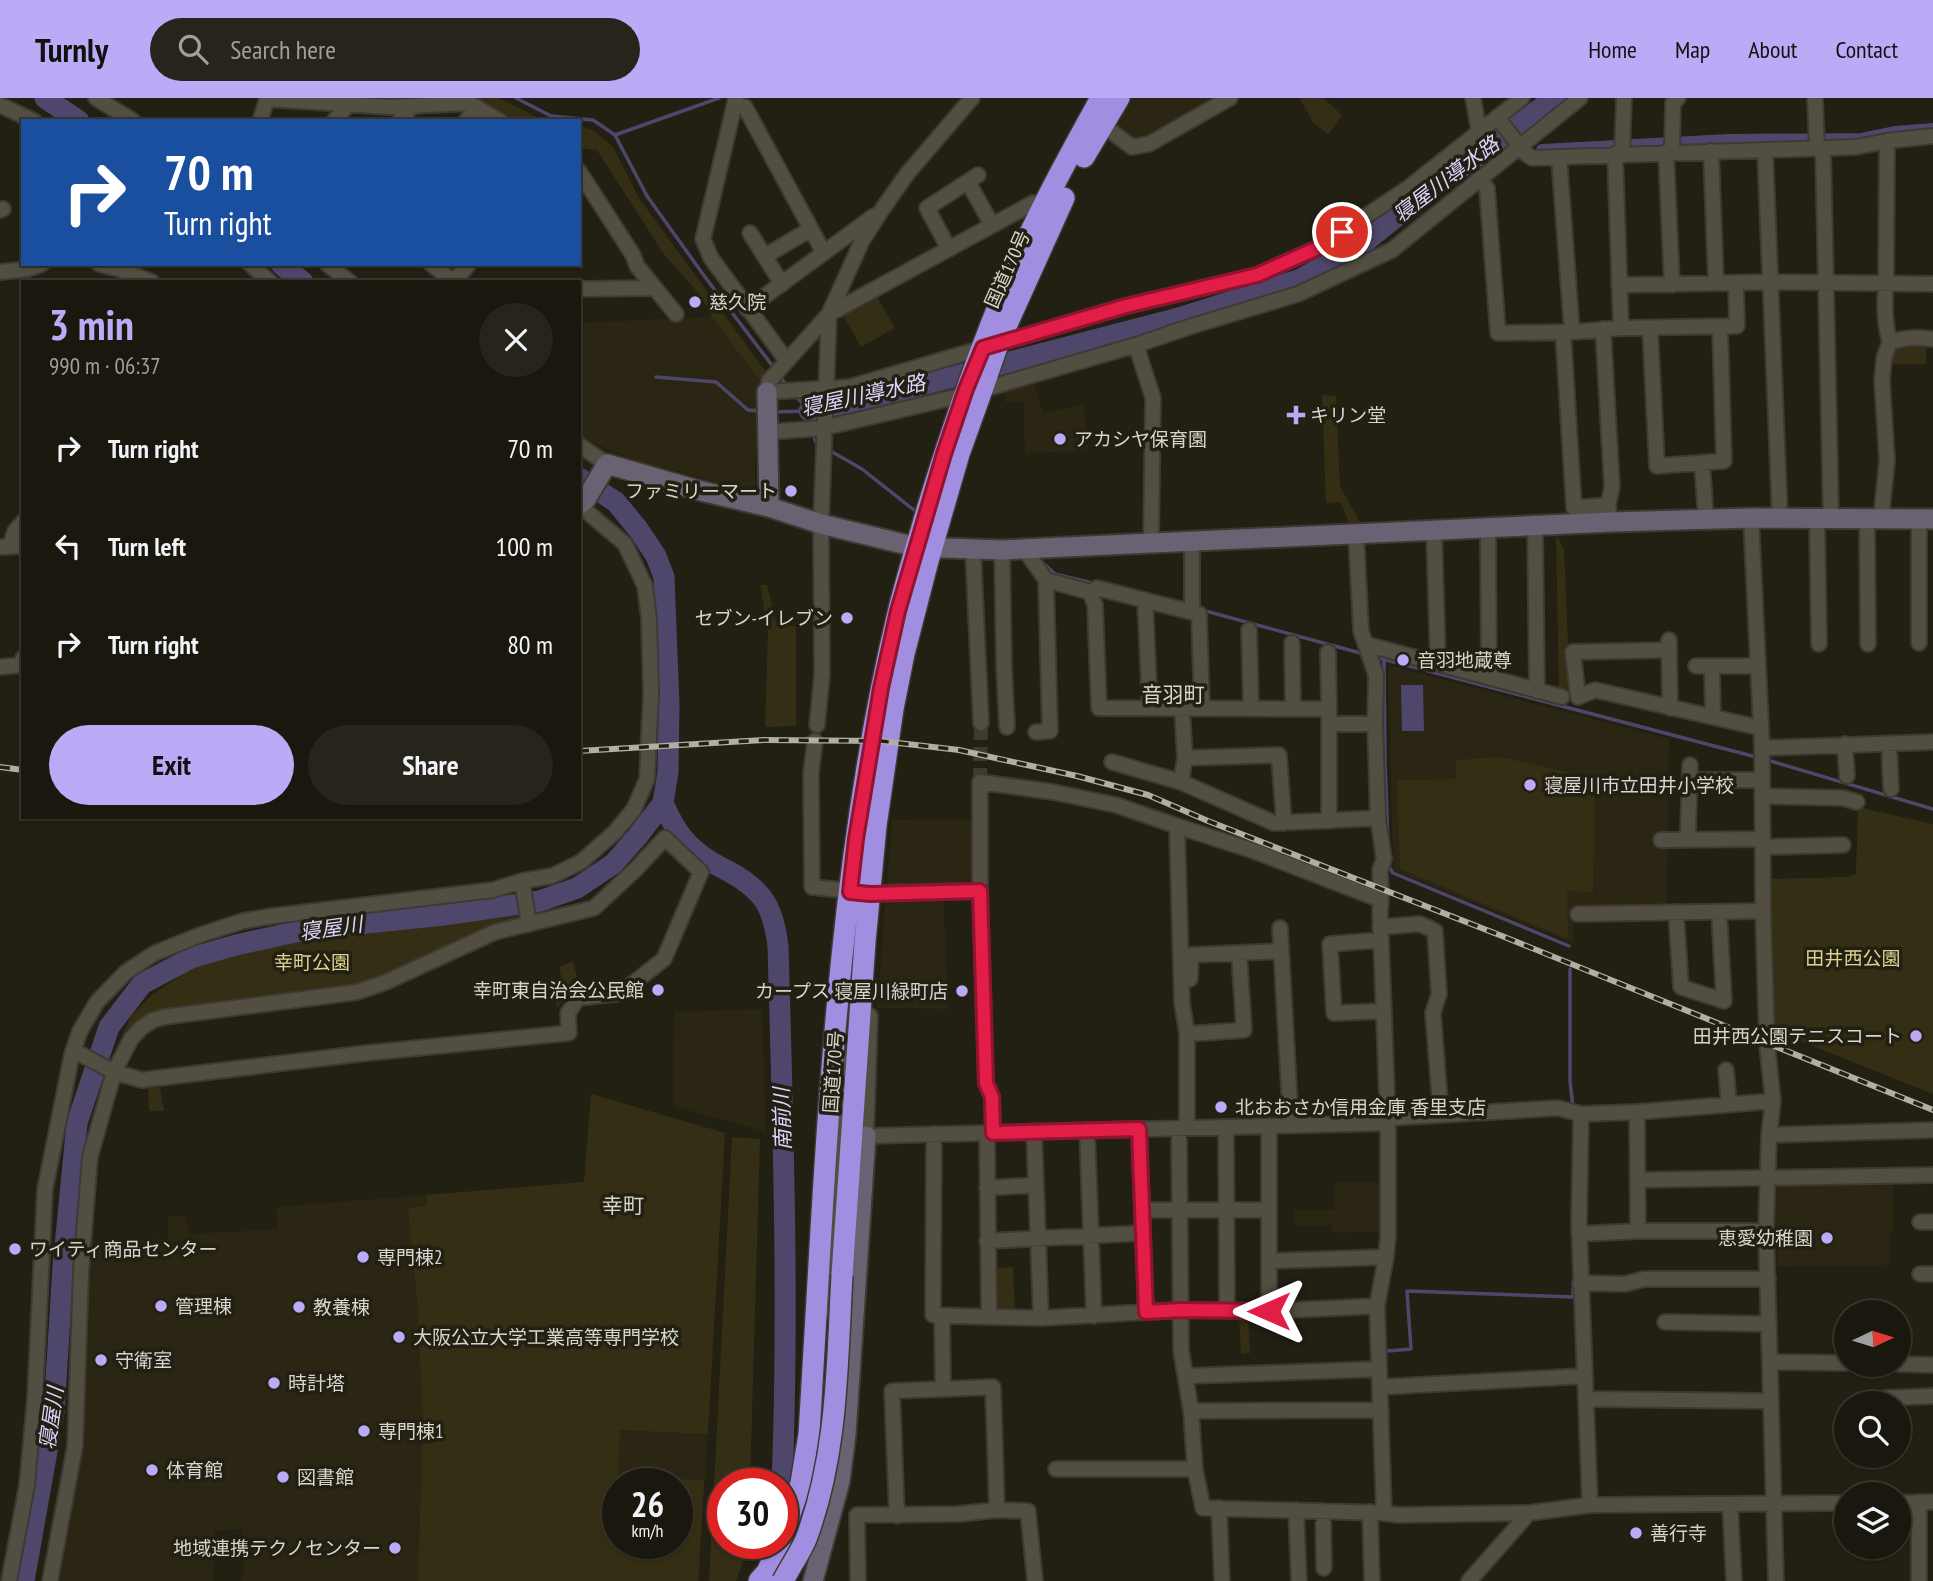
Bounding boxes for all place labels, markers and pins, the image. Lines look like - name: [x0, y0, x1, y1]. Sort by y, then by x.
- pin: [1312, 202, 1372, 262]
- place label: 慈久院: [709, 290, 766, 314]
- marker: 慈久院: [687, 294, 703, 310]
- place label: キリン堂: [1310, 403, 1386, 427]
- marker: キリン堂: [1288, 407, 1304, 423]
- place label: アカシヤ保育園: [1074, 427, 1207, 451]
- marker: アカシヤ保育園: [1052, 431, 1068, 447]
- place label: ファミリーマート: [625, 479, 777, 503]
- marker: ファミリーマート: [783, 483, 799, 499]
- place label: セブン-イレブン: [694, 606, 833, 630]
- marker: セブン-イレブン: [839, 610, 855, 626]
- place label: 音羽地蔵尊: [1417, 648, 1512, 672]
- marker: 音羽地蔵尊: [1395, 652, 1411, 668]
- place label: 寝屋川市立田井小学校: [1544, 773, 1734, 797]
- marker: 寝屋川市立田井小学校: [1522, 777, 1538, 793]
- place label: 幸町東自治会公民館: [473, 978, 644, 1002]
- place label: カープス 寝屋川緑町店: [755, 979, 948, 1003]
- marker: 幸町東自治会公民館: [650, 982, 666, 998]
- marker: カープス 寝屋川緑町店: [954, 983, 970, 999]
- place label: 田井西公園テニスコート: [1693, 1024, 1902, 1048]
- marker: 田井西公園テニスコート: [1908, 1028, 1924, 1044]
- place label: 北おおさか信用金庫 香里支店: [1235, 1095, 1486, 1119]
- marker: 北おおさか信用金庫 香里支店: [1213, 1099, 1229, 1115]
- place label: 恵愛幼稚園: [1718, 1226, 1813, 1250]
- marker: 恵愛幼稚園: [1819, 1230, 1835, 1246]
- place label: ワイティ商品センター: [29, 1237, 217, 1261]
- marker: ワイティ商品センター: [7, 1241, 23, 1257]
- place label: 専門棟2: [377, 1245, 443, 1269]
- marker: 専門棟2: [355, 1249, 371, 1265]
- place label: 管理棟: [175, 1294, 232, 1318]
- place label: 教養棟: [313, 1295, 370, 1319]
- marker: 管理棟: [153, 1298, 169, 1314]
- marker: 教養棟: [291, 1299, 307, 1315]
- place label: 大阪公立大学工業高等専門学校: [413, 1325, 679, 1349]
- marker: 大阪公立大学工業高等専門学校: [391, 1329, 407, 1345]
- place label: 守衛室: [115, 1348, 172, 1372]
- marker: 守衛室: [93, 1352, 109, 1368]
- place label: 時計塔: [288, 1371, 345, 1395]
- marker: 時計塔: [266, 1375, 282, 1391]
- place label: 専門棟1: [378, 1419, 444, 1443]
- marker: 専門棟1: [356, 1423, 372, 1439]
- place label: 体育館: [166, 1458, 223, 1482]
- marker: 体育館: [144, 1462, 160, 1478]
- place label: 図書館: [297, 1465, 354, 1489]
- marker: 図書館: [275, 1469, 291, 1485]
- place label: 善行寺: [1650, 1521, 1707, 1545]
- marker: 善行寺: [1628, 1525, 1644, 1541]
- place label: 地域連携テクノセンター: [173, 1536, 381, 1560]
- marker: 地域連携テクノセンター: [387, 1540, 403, 1556]

